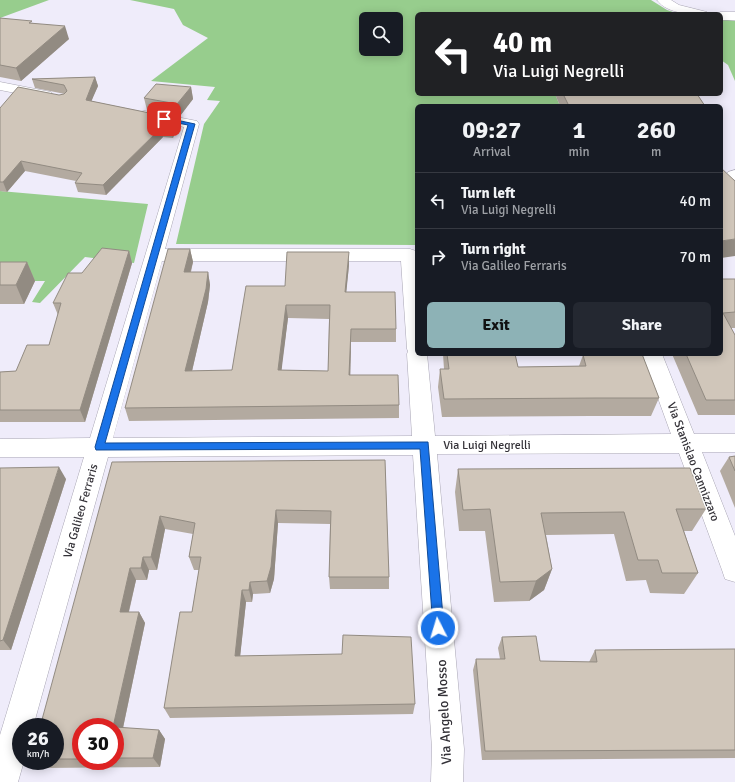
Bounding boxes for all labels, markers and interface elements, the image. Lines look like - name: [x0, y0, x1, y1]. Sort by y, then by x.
- map controls: [359, 12, 403, 56]
- button: search: [359, 12, 403, 56]
- text: 40 m: [493, 26, 552, 60]
- icon: left: [427, 28, 479, 80]
- text: Via Luigi Negrelli: [493, 60, 624, 82]
- pin: [147, 102, 181, 136]
- icon: arrive: [153, 108, 175, 130]
- text: 09:27: [462, 115, 521, 145]
- text: 1: [573, 115, 585, 145]
- text: 260: [637, 115, 676, 145]
- text: Arrival: [473, 144, 510, 160]
- text: min: [569, 144, 590, 160]
- text: m: [651, 144, 661, 160]
- text: Turn left: [461, 184, 515, 202]
- icon: left: [427, 190, 449, 212]
- text: 40 m: [680, 192, 711, 210]
- text: Via Luigi Negrelli: [461, 202, 556, 218]
- text: Turn right: [461, 240, 526, 258]
- icon: right: [427, 246, 449, 268]
- text: 70 m: [680, 248, 711, 266]
- text: Via Galileo Ferraris: [461, 258, 567, 274]
- button: Exit: [427, 302, 565, 348]
- button: Share: [573, 302, 711, 348]
- street label: Via Stanislao Cannizzaro: [663, 400, 723, 524]
- street label: Via Luigi Negrelli: [443, 438, 531, 453]
- street label: Via Galileo Ferraris: [60, 462, 102, 560]
- position arrow: [417, 607, 459, 649]
- street label: Via Angelo Mosso: [433, 659, 455, 765]
- speed limit sign: 30: [72, 718, 124, 770]
- text: 26: [27, 726, 49, 751]
- text: km/h: [27, 748, 49, 760]

